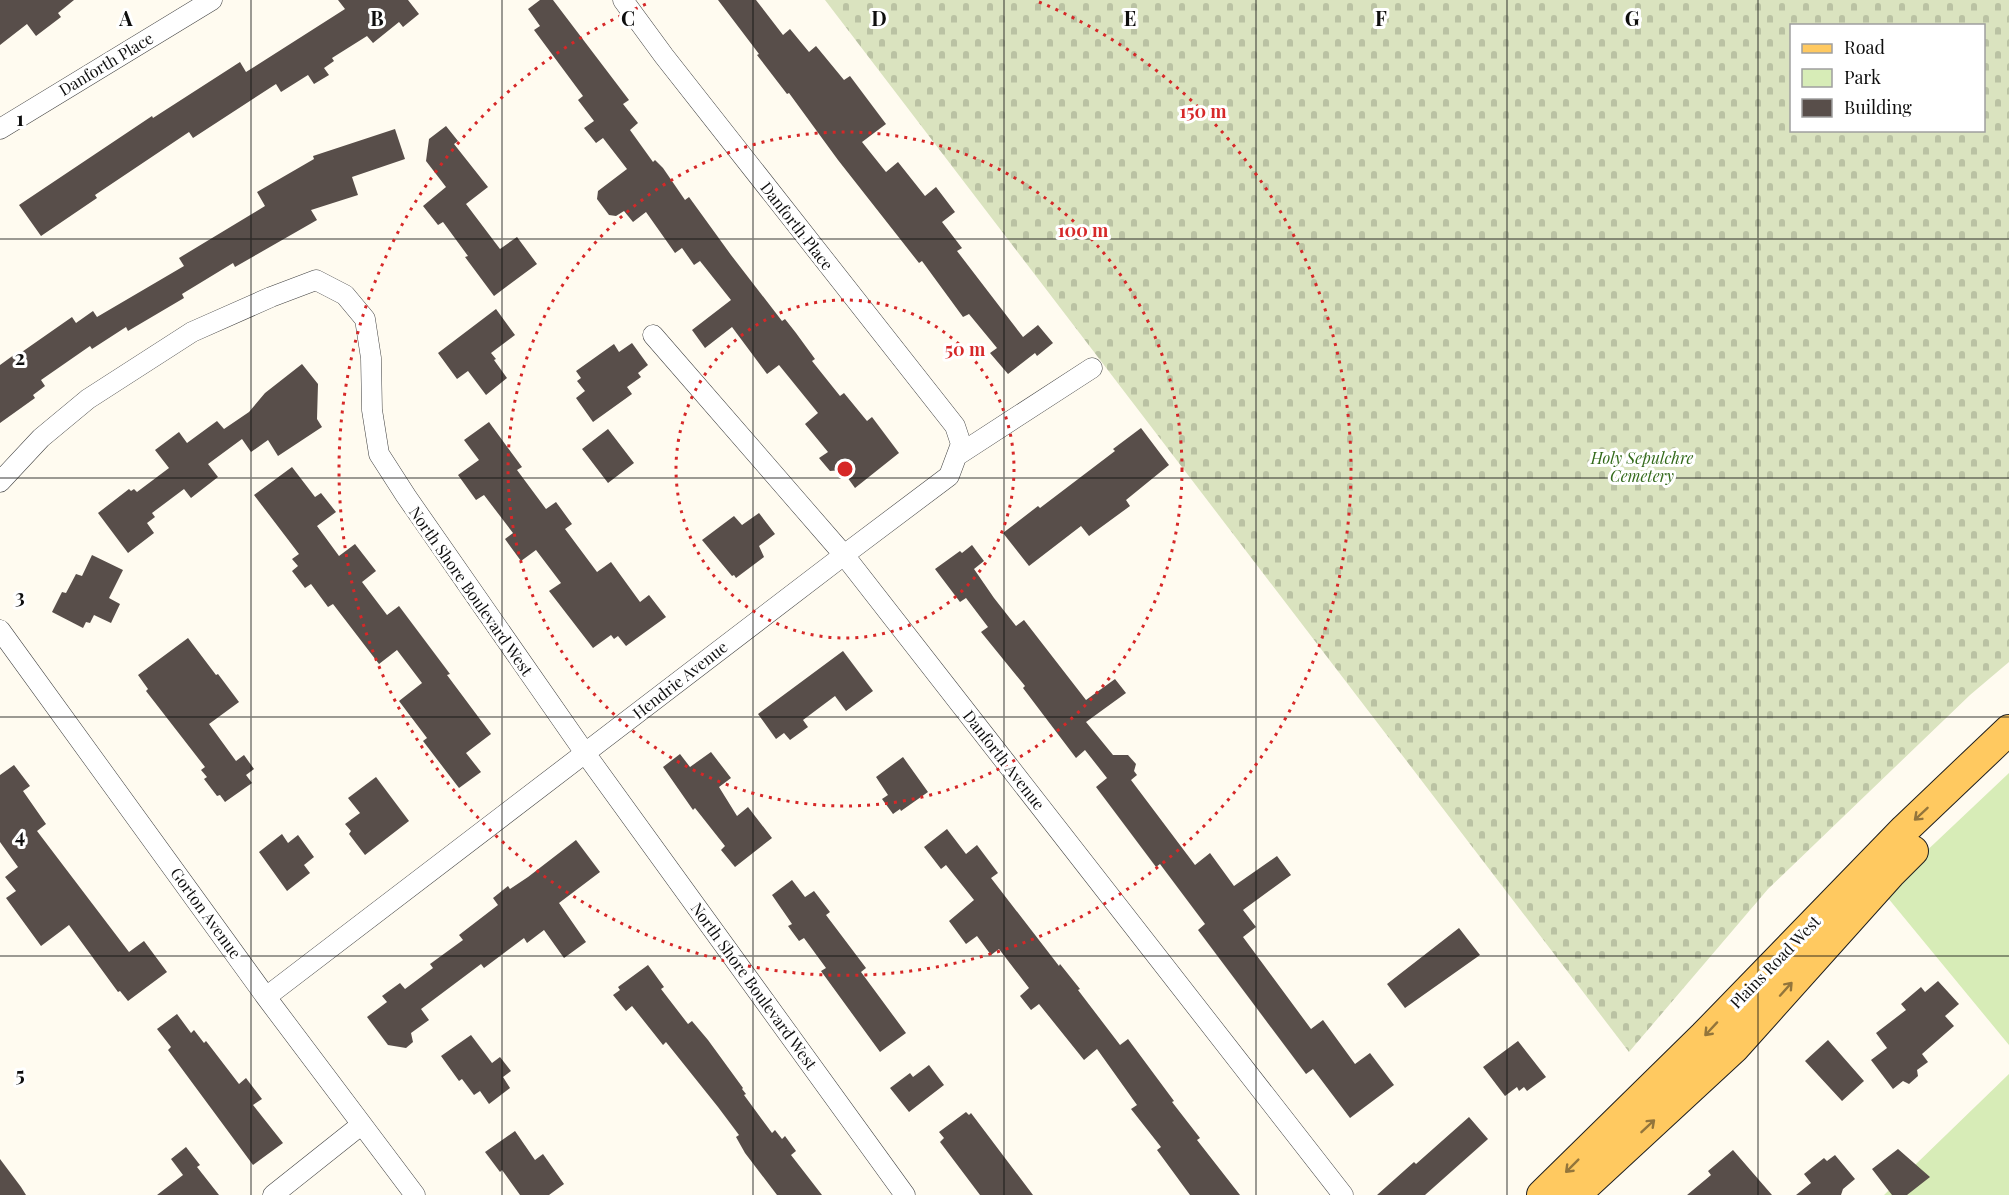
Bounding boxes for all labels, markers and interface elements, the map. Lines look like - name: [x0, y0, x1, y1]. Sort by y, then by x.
- text: A: [118, 4, 133, 31]
- text: B: [370, 4, 384, 31]
- text: C: [621, 4, 635, 31]
- text: D: [871, 4, 887, 31]
- text: E: [1124, 4, 1136, 31]
- text: F: [1375, 4, 1387, 31]
- text: G: [1625, 4, 1640, 31]
- legend: [1790, 24, 1985, 132]
- street label: Danforth Place: [55, 27, 157, 100]
- text: Road: [1844, 35, 1885, 59]
- text: Park: [1844, 65, 1881, 89]
- text: Building: [1844, 95, 1912, 119]
- text: 150 m: [1179, 99, 1227, 123]
- text: 1: [16, 104, 24, 131]
- street label: Danforth Place: [756, 177, 838, 274]
- text: 100 m: [1058, 218, 1109, 242]
- text: 50 m: [945, 337, 986, 361]
- text: 2: [15, 343, 25, 370]
- park label: Holy Sepulchre Cemetery: [1590, 447, 1693, 486]
- centre of rings: [835, 459, 855, 479]
- street label: North Shore Boulevard West: [405, 502, 538, 680]
- text: 3: [15, 582, 25, 609]
- street label: Hendrie Avenue: [628, 636, 731, 723]
- street label: Danforth Avenue: [959, 705, 1050, 814]
- one-way arrow: [1913, 807, 1928, 821]
- text: 4: [15, 821, 25, 848]
- street label: Gorton Avenue: [166, 863, 246, 962]
- street label: North Shore Boulevard West: [687, 898, 822, 1074]
- street label: Plains Road West: [1725, 910, 1825, 1013]
- one-way arrow: [1779, 982, 1793, 997]
- one-way arrow: [1704, 1021, 1719, 1036]
- text: 5: [15, 1060, 25, 1087]
- one-way arrow: [1640, 1119, 1655, 1133]
- one-way arrow: [1565, 1158, 1580, 1173]

